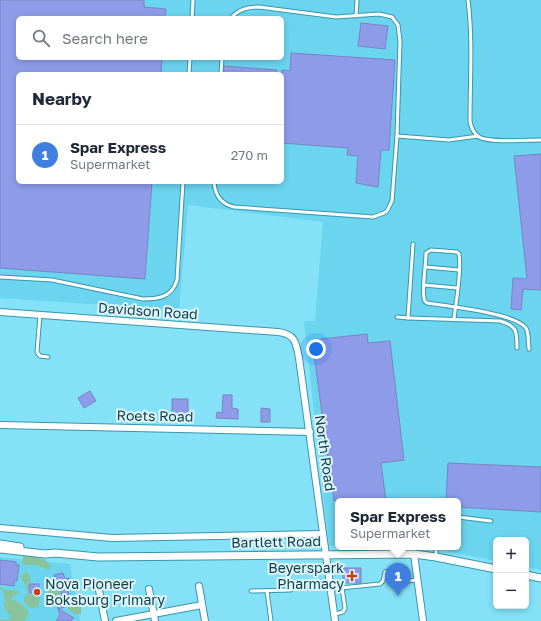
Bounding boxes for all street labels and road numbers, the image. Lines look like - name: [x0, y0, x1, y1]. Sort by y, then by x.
- street label: Davidson Road: [98, 299, 198, 322]
- street label: Roets Road: [116, 406, 194, 425]
- street label: North Road: [312, 414, 339, 492]
- street label: Bartlett Road: [231, 532, 321, 551]

